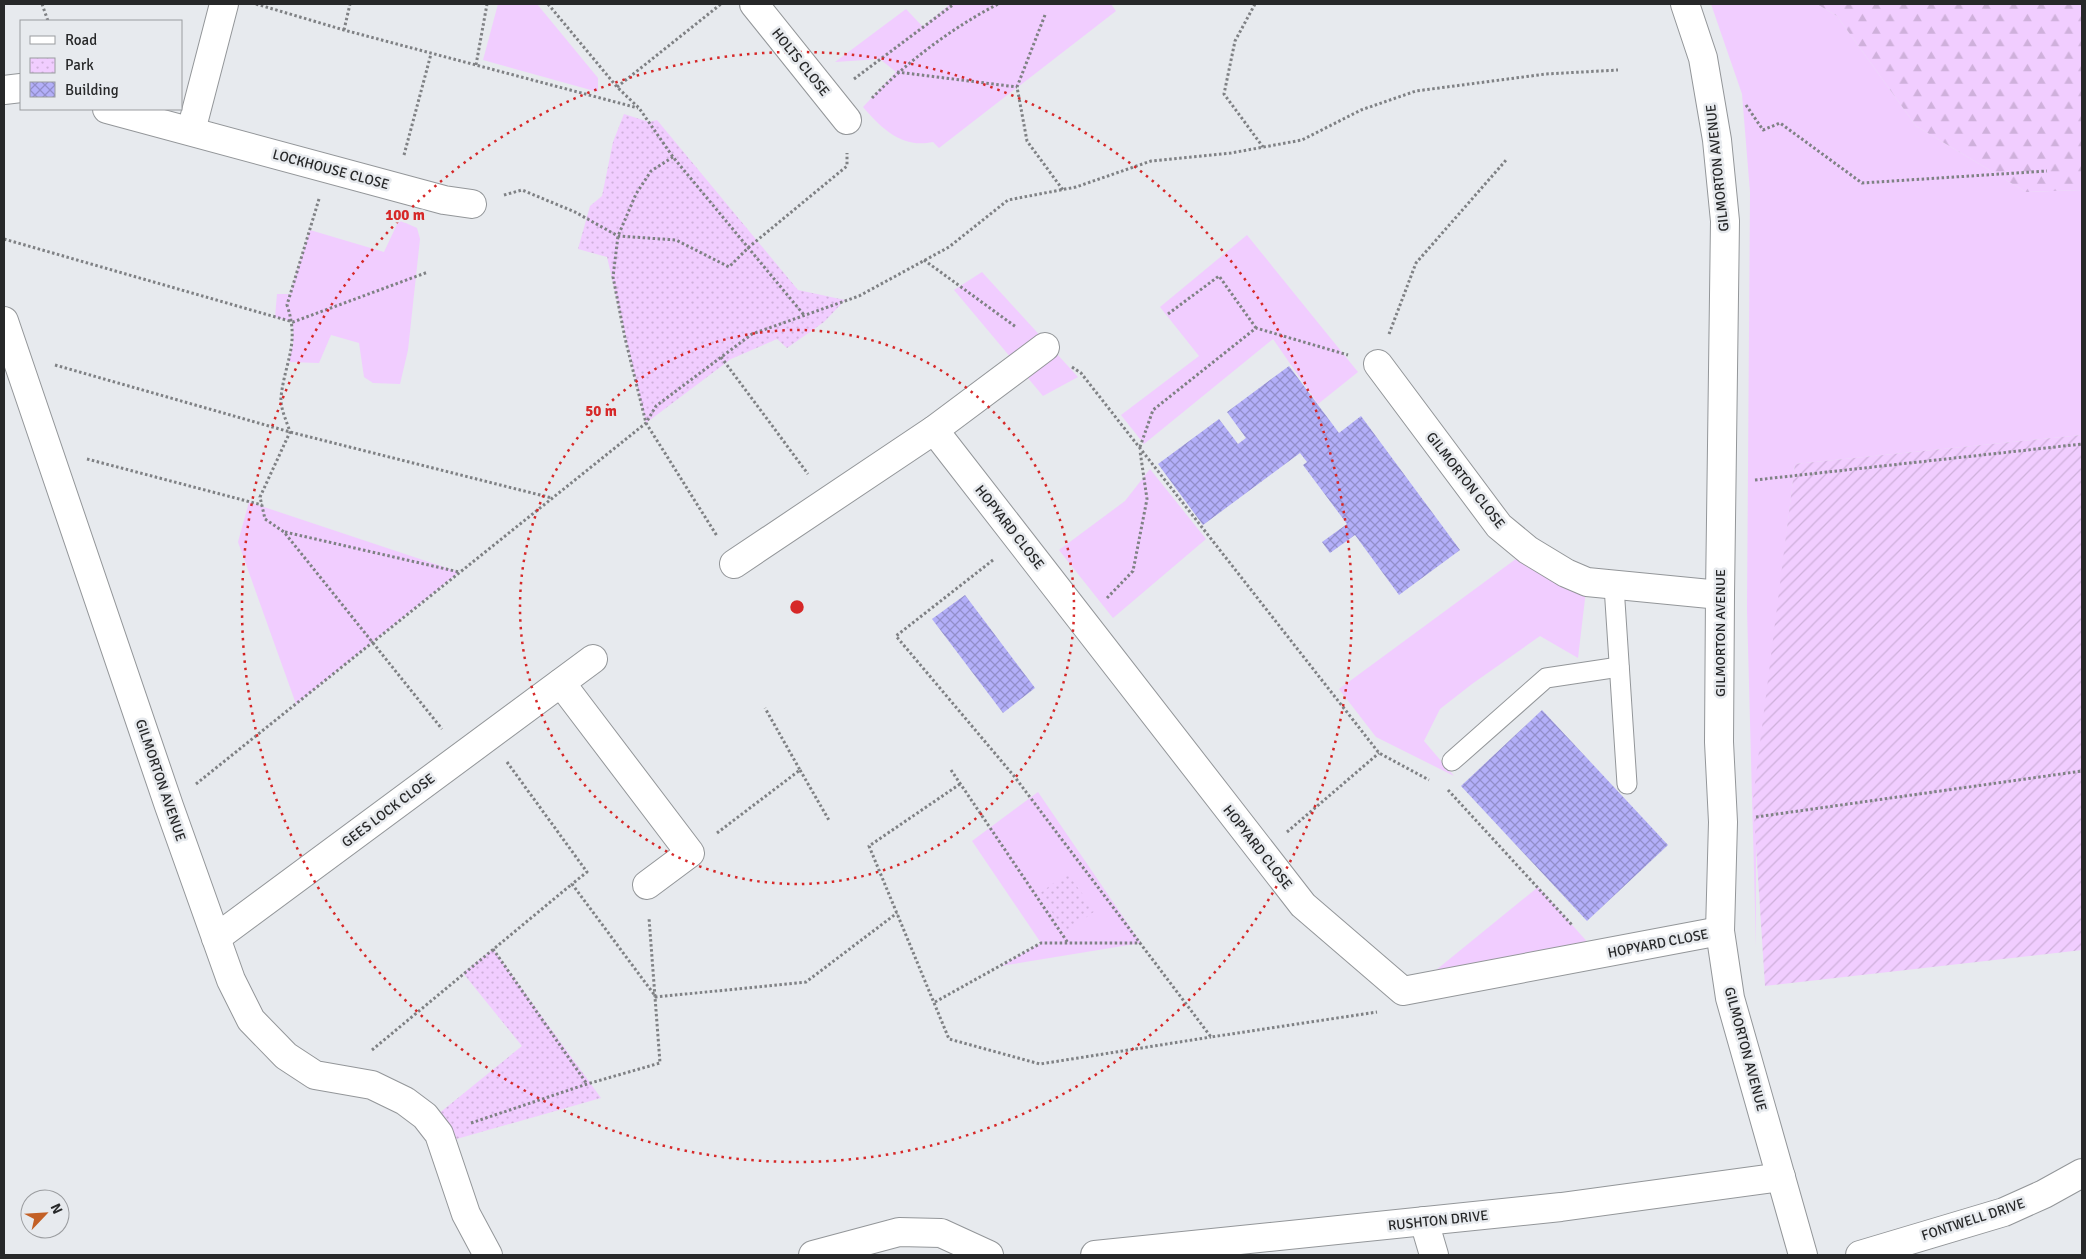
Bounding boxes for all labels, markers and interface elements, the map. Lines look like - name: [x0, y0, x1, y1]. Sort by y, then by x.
- legend: [20, 20, 182, 110]
- street label: HOLTS CLOSE: [768, 25, 833, 100]
- text: Road: [65, 31, 97, 49]
- text: Park: [65, 56, 94, 74]
- text: Building: [65, 81, 119, 99]
- street label: GILMORTON AVENUE: [1702, 103, 1733, 232]
- street label: LOCKHOUSE CLOSE: [271, 146, 391, 193]
- text: 100 m: [385, 206, 425, 224]
- text: 50 m: [585, 402, 617, 420]
- street label: GILMORTON CLOSE: [1423, 429, 1509, 532]
- street label: HOPYARD CLOSE: [971, 482, 1048, 573]
- street label: GILMORTON AVENUE: [1712, 569, 1729, 697]
- centre of rings: [788, 598, 806, 616]
- street label: GILMORTON AVENUE: [132, 717, 189, 843]
- street label: GEES LOCK CLOSE: [338, 770, 438, 851]
- street label: HOPYARD CLOSE: [1219, 802, 1296, 893]
- street label: HOPYARD CLOSE: [1606, 925, 1710, 962]
- street label: GILMORTON AVENUE: [1721, 985, 1770, 1113]
- north arrow: [20, 1189, 70, 1239]
- street label: FONTWELL DRIVE: [1919, 1195, 2027, 1244]
- text: N: [47, 1201, 66, 1217]
- street label: RUSHTON DRIVE: [1387, 1207, 1489, 1234]

